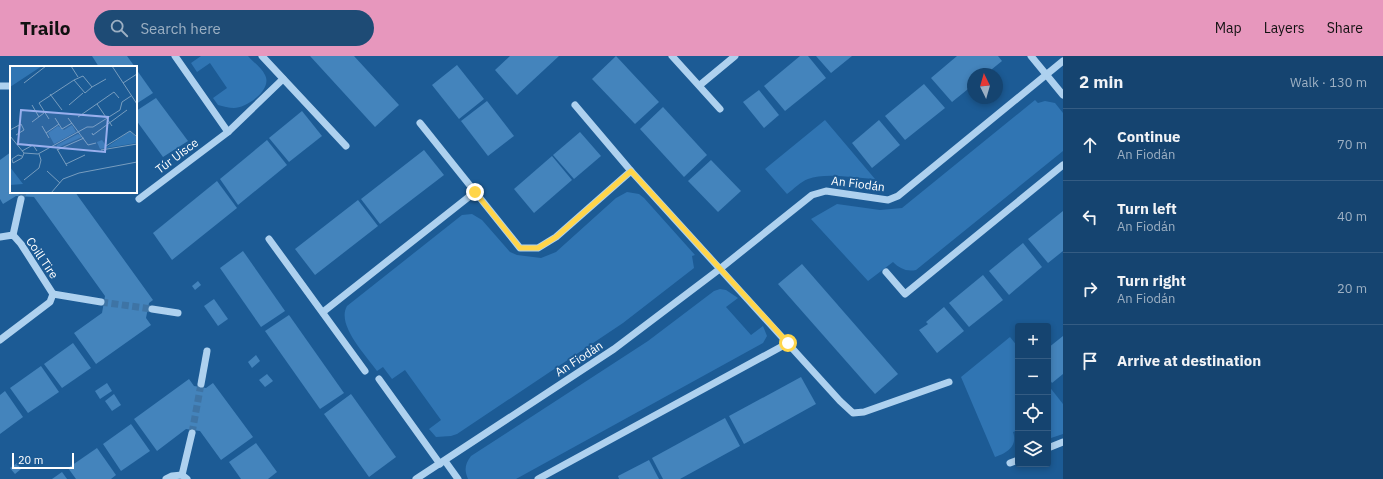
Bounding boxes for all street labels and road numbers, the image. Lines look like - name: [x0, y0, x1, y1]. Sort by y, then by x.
- street label: Túr Uisce: [152, 134, 201, 177]
- street label: An Fiodán: [830, 173, 886, 194]
- street label: Coill Tire: [23, 234, 62, 282]
- street label: An Fiodán: [552, 338, 605, 380]

